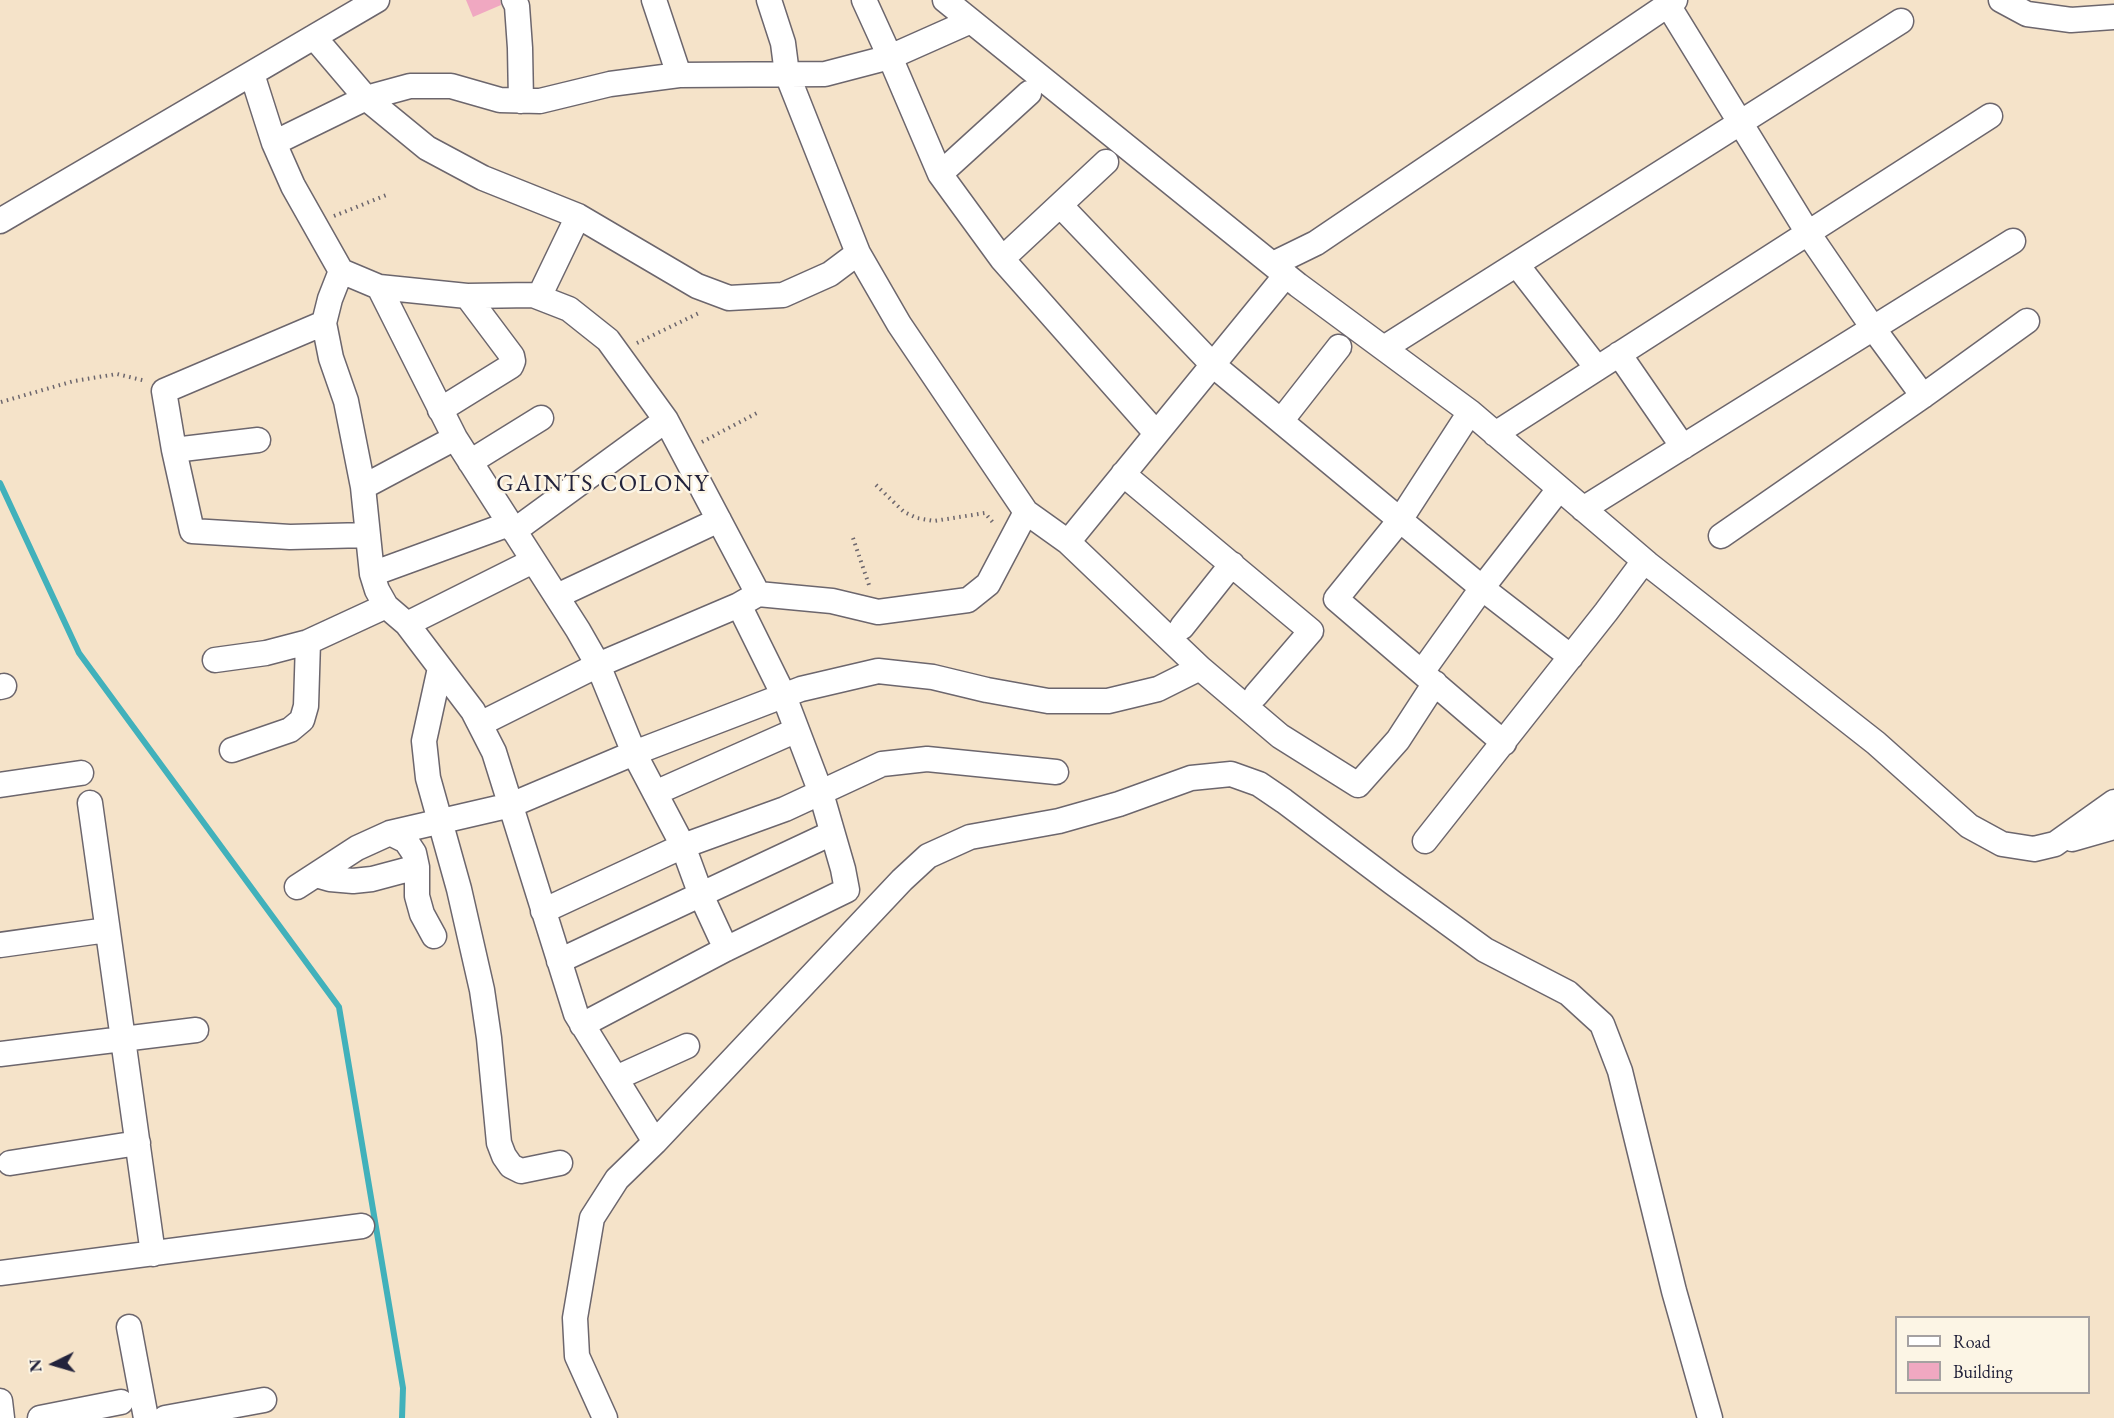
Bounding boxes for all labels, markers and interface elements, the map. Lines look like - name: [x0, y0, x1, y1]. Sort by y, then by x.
- district label: GAINTS COLONY: [496, 470, 710, 498]
- legend: [1895, 1316, 2090, 1394]
- text: Road: [1953, 1330, 1991, 1353]
- north arrow: [24, 1334, 84, 1394]
- text: N: [25, 1358, 47, 1373]
- text: Building: [1953, 1360, 2013, 1383]

